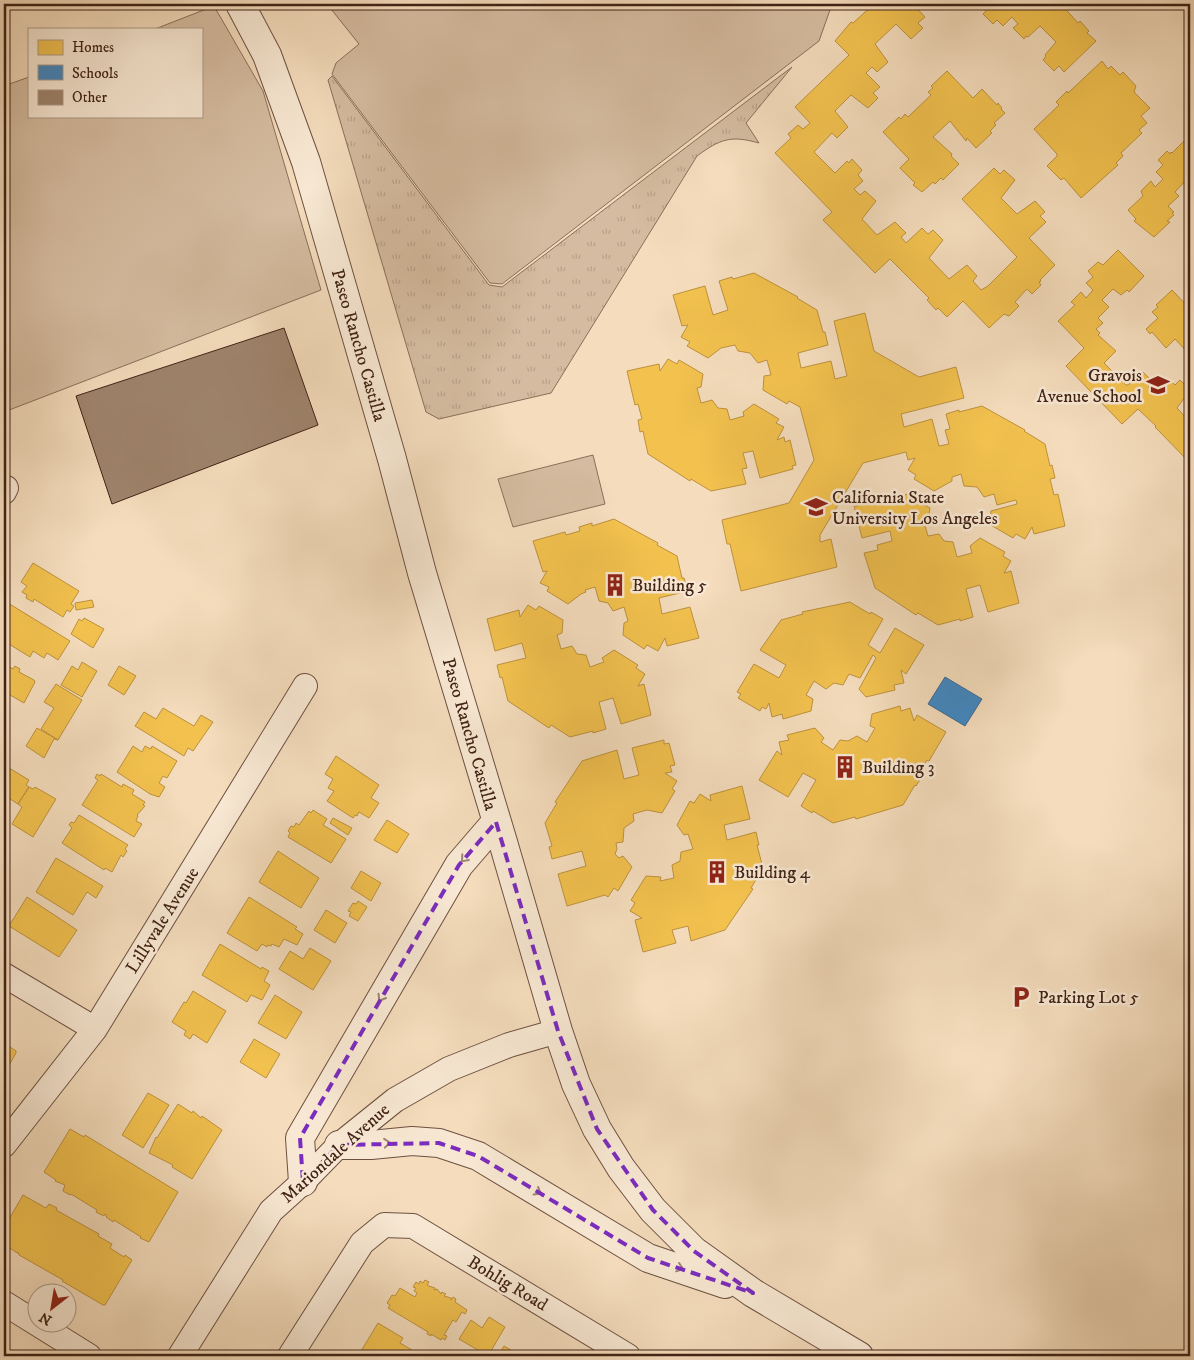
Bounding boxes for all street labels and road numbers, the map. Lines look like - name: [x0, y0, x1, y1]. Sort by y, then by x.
- street label: Paseo Rancho Castilla: [326, 267, 390, 424]
- street label: Paseo Rancho Castilla: [437, 656, 501, 813]
- street label: Lillyvale Avenue: [121, 863, 204, 978]
- street label: Mariondale Avenue: [277, 1099, 395, 1208]
- street label: Bohlig Road: [463, 1251, 551, 1316]

